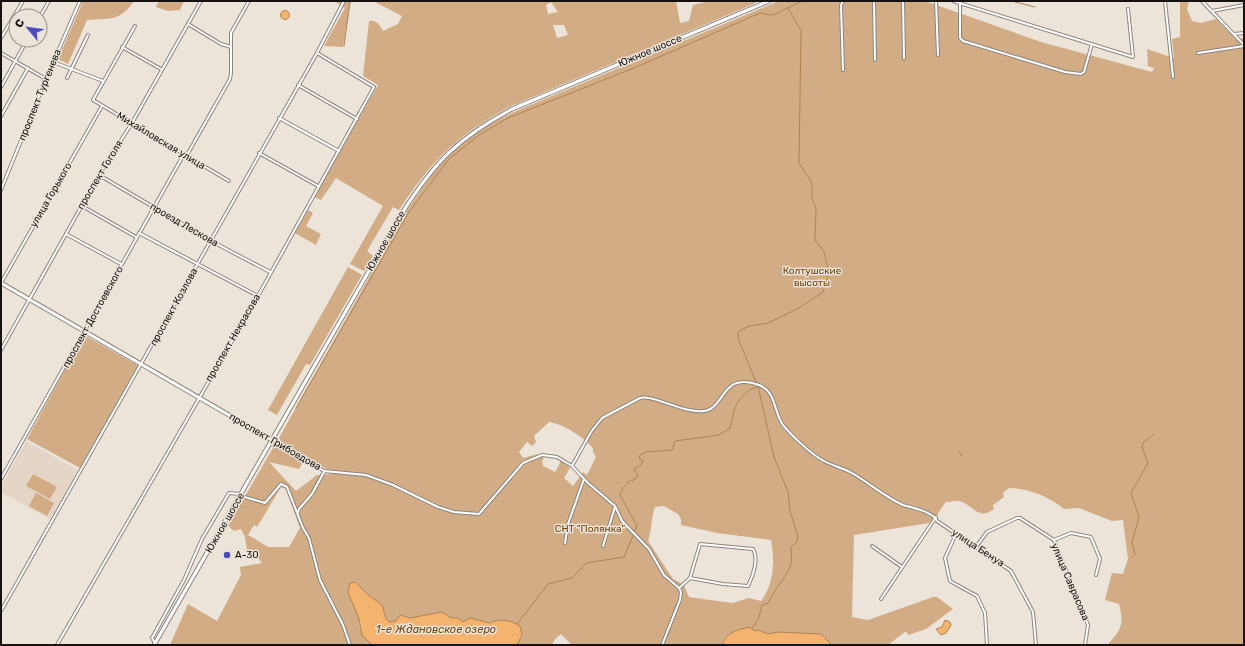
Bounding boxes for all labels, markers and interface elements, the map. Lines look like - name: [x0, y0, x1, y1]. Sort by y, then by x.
- north arrow: [8, 8, 48, 48]
- text: С: [12, 17, 27, 30]
- street label: Южное шоссе: [617, 32, 684, 70]
- street label: проспект Тургенева: [16, 48, 64, 142]
- street label: Михайловская улица: [115, 110, 207, 172]
- street label: проспект Гоголя: [75, 138, 125, 212]
- street label: улица Горького: [28, 160, 75, 229]
- street label: проезд Лескова: [148, 201, 220, 249]
- street label: Южное шоссе: [364, 208, 408, 273]
- street label: проспект Достоевского: [60, 264, 126, 370]
- park label: Колтушские высоты: [783, 265, 842, 289]
- street label: проспект Козлова: [148, 266, 200, 348]
- street label: проспект Некрасова: [203, 292, 263, 384]
- street label: проспект Грибоедова: [227, 411, 323, 473]
- street label: Южное шоссе: [203, 490, 247, 555]
- park label: СНТ "Полянка": [555, 523, 626, 535]
- street label: улица Бенуа: [949, 527, 1007, 569]
- street label: улица Саврасова: [1048, 542, 1092, 622]
- place label: А-30: [235, 549, 259, 561]
- marker: А-30: [222, 550, 232, 560]
- water label: 1-е Ждановское озеро: [376, 623, 496, 636]

